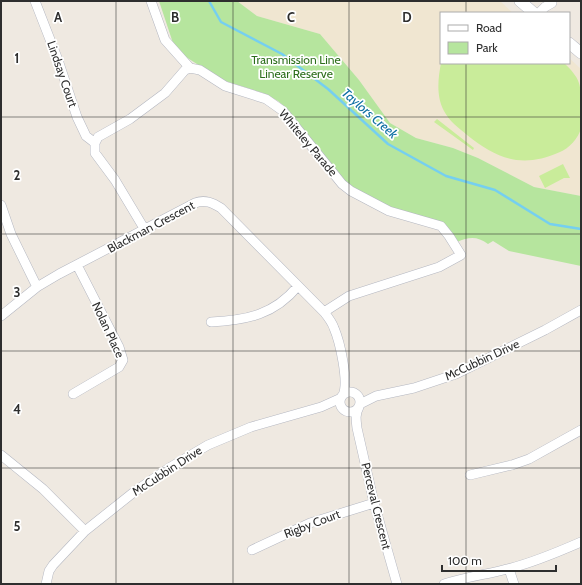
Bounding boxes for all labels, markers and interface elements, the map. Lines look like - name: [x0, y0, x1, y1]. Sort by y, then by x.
- text: A: [54, 9, 63, 25]
- text: B: [171, 9, 179, 25]
- text: C: [287, 9, 295, 25]
- text: D: [402, 9, 412, 25]
- legend: [440, 12, 570, 64]
- text: Road: [476, 20, 502, 35]
- street label: Lindsay Court: [44, 39, 81, 109]
- text: Park: [476, 40, 498, 55]
- text: 1: [15, 50, 19, 66]
- park label: Transmission Line Linear Reserve: [251, 52, 341, 81]
- water label: Taylors Creek: [339, 84, 402, 142]
- street label: Whiteley Parade: [276, 106, 341, 179]
- text: 2: [14, 167, 21, 183]
- street label: Blackman Crescent: [105, 197, 197, 256]
- text: 3: [13, 284, 21, 300]
- street label: Nolan Place: [89, 300, 128, 360]
- street label: McCubbin Drive: [442, 336, 521, 383]
- text: 4: [13, 401, 21, 417]
- street label: McCubbin Drive: [129, 442, 205, 499]
- street label: Perceval Crescent: [358, 461, 395, 551]
- street label: Rigby Court: [282, 506, 342, 541]
- text: 5: [14, 518, 21, 534]
- scale bar: [442, 547, 556, 573]
- text: 100 m: [448, 553, 482, 568]

